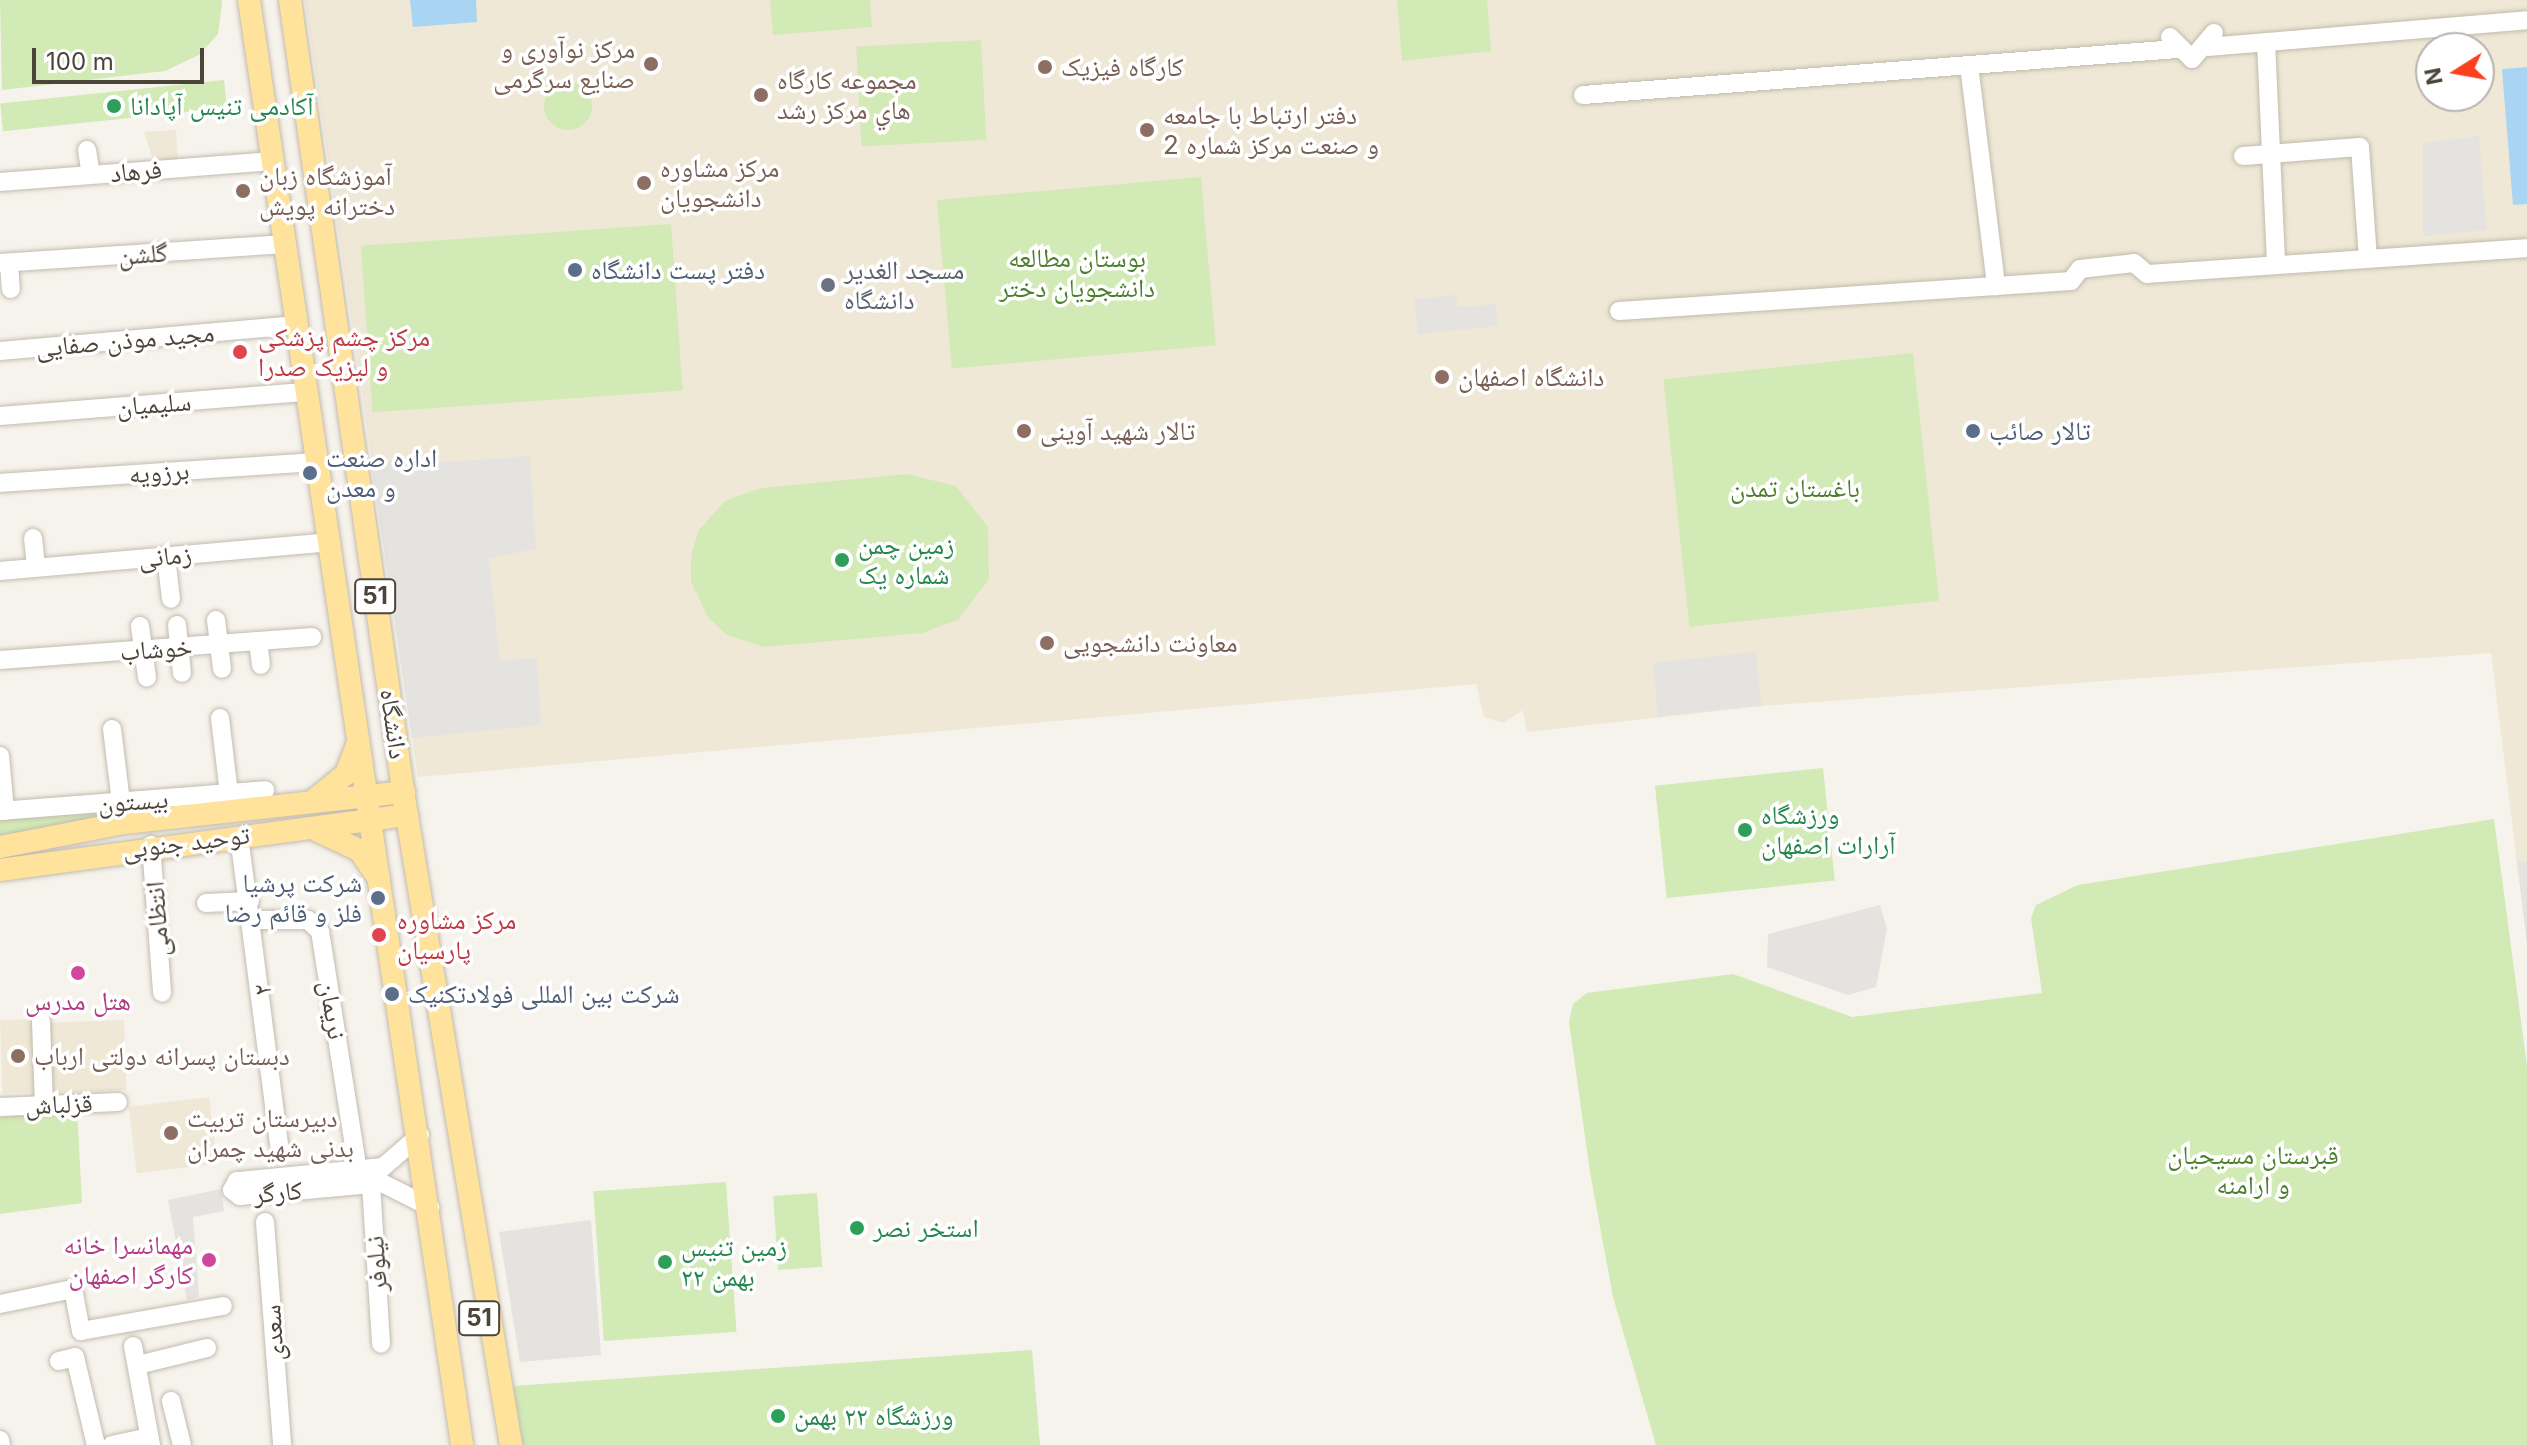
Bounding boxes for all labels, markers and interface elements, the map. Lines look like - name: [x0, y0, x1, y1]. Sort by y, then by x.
- scale bar: [36, 32, 208, 82]
- north arrow: [2415, 32, 2495, 112]
- place label: مرکز نوآوری و صنایع سرگرمی: [493, 33, 635, 94]
- text: 100 m: [46, 47, 114, 76]
- place label: کارگاه فیزیک: [1061, 51, 1184, 83]
- marker: مرکز نوآوری و صنایع سرگرمی: [642, 55, 660, 73]
- marker: کارگاه فیزیک: [1036, 58, 1054, 76]
- place label: مجموعه کارگاه هاي مرکز رشد: [777, 64, 917, 126]
- text: N: [2419, 65, 2448, 87]
- marker: مجموعه کارگاه هاي مرکز رشد: [752, 86, 770, 104]
- place label: آکادمی تنیس آپادانا: [130, 90, 313, 122]
- marker: آکادمی تنیس آپادانا: [105, 97, 123, 115]
- place label: دفتر ارتباط با جامعه و صنعت مرکز شماره 2: [1163, 99, 1379, 160]
- marker: دفتر ارتباط با جامعه و صنعت مرکز شماره 2: [1138, 121, 1156, 139]
- place label: مرکز مشاوره دانشجویان: [660, 152, 779, 214]
- street label: فرهاد: [109, 153, 163, 189]
- place label: آموزشگاه زبان دخترانه پویش: [259, 160, 395, 222]
- marker: مرکز مشاوره دانشجویان: [635, 174, 653, 192]
- marker: آموزشگاه زبان دخترانه پویش: [234, 182, 252, 200]
- street label: گلشن: [117, 237, 169, 271]
- park label: بوستان مطالعه دانشجویان دختر: [999, 242, 1155, 304]
- place label: دفتر پست دانشگاه: [591, 254, 765, 286]
- place label: مسجد الغدیر دانشگاه: [844, 254, 964, 316]
- marker: دفتر پست دانشگاه: [566, 261, 584, 279]
- marker: مسجد الغدیر دانشگاه: [819, 276, 837, 294]
- street label: مجید موذن صفایی: [34, 317, 216, 363]
- place label: مرکز چشم پزشکی و لیزیک صدرا: [258, 321, 430, 382]
- marker: مرکز چشم پزشکی و لیزیک صدرا: [229, 341, 251, 363]
- place label: دانشگاه اصفهان: [1458, 361, 1604, 393]
- marker: دانشگاه اصفهان: [1433, 368, 1451, 386]
- street label: سلیمیان: [116, 386, 192, 422]
- place label: تالار شهید آوینی: [1040, 415, 1195, 447]
- place label: تالار صائب: [1989, 415, 2091, 447]
- marker: تالار شهید آوینی: [1015, 422, 1033, 440]
- marker: تالار صائب: [1964, 422, 1982, 440]
- place label: اداره صنعت و معدن: [326, 442, 437, 504]
- street label: برزویه: [128, 454, 190, 490]
- marker: اداره صنعت و معدن: [301, 464, 319, 482]
- park label: باغستان تمدن: [1730, 472, 1860, 504]
- place label: زمین چمن شماره یک: [858, 529, 954, 590]
- street label: زمانی: [137, 538, 193, 574]
- marker: زمین چمن شماره یک: [833, 551, 851, 569]
- road number: 51: [353, 576, 397, 616]
- place label: معاونت دانشجویی: [1063, 627, 1238, 659]
- street label: خوشاب: [119, 631, 193, 667]
- marker: معاونت دانشجویی: [1038, 634, 1056, 652]
- street label: دانشگاه: [374, 687, 414, 761]
- street label: بیستون: [97, 783, 169, 819]
- place label: ورزشگاه آرارات اصفهان: [1761, 799, 1895, 860]
- street label: توحید جنوبی: [121, 819, 251, 865]
- marker: ورزشگاه آرارات اصفهان: [1736, 821, 1754, 839]
- place label: شرکت پرشیا فلز و قائم رضا: [225, 867, 362, 928]
- street label: انتظامی: [139, 880, 175, 958]
- marker: شرکت پرشیا فلز و قائم رضا: [369, 889, 387, 907]
- place label: مرکز مشاوره پارسیان: [397, 904, 516, 966]
- marker: مرکز مشاوره پارسیان: [368, 924, 390, 946]
- marker: هتل مدرس: [69, 964, 87, 982]
- street label: نریمان: [313, 978, 353, 1042]
- place label: شرکت بین المللی فولادتکنیک: [408, 978, 680, 1010]
- street label: ۲: [246, 983, 278, 997]
- place label: هتل مدرس: [25, 985, 131, 1017]
- marker: شرکت بین المللی فولادتکنیک: [383, 985, 401, 1003]
- place label: دبستان پسرانه دولتی ارباب: [34, 1040, 290, 1072]
- marker: دبستان پسرانه دولتی ارباب: [9, 1047, 27, 1065]
- street label: قزلباش: [25, 1087, 93, 1121]
- place label: دبیرستان تربیت بدنی شهید چمران: [187, 1102, 354, 1164]
- marker: دبیرستان تربیت بدنی شهید چمران: [162, 1124, 180, 1142]
- park label: قبرستان مسیحیان و ارامنه: [2167, 1139, 2339, 1200]
- street label: کارگر: [252, 1174, 304, 1210]
- place label: استخر نصر: [873, 1212, 979, 1244]
- marker: استخر نصر: [848, 1219, 866, 1237]
- place label: مهمانسرا خانه کارگر اصفهان: [64, 1229, 193, 1290]
- place label: زمین تنیس ۲۲ بهمن: [681, 1231, 787, 1292]
- street label: نیلوفر: [358, 1235, 394, 1293]
- marker: مهمانسرا خانه کارگر اصفهان: [200, 1251, 218, 1269]
- marker: زمین تنیس ۲۲ بهمن: [656, 1253, 674, 1271]
- road number: 51: [457, 1298, 501, 1338]
- street label: سعدی: [255, 1304, 291, 1362]
- place label: ورزشگاه ۲۲ بهمن: [794, 1400, 953, 1432]
- marker: ورزشگاه ۲۲ بهمن: [769, 1407, 787, 1425]

